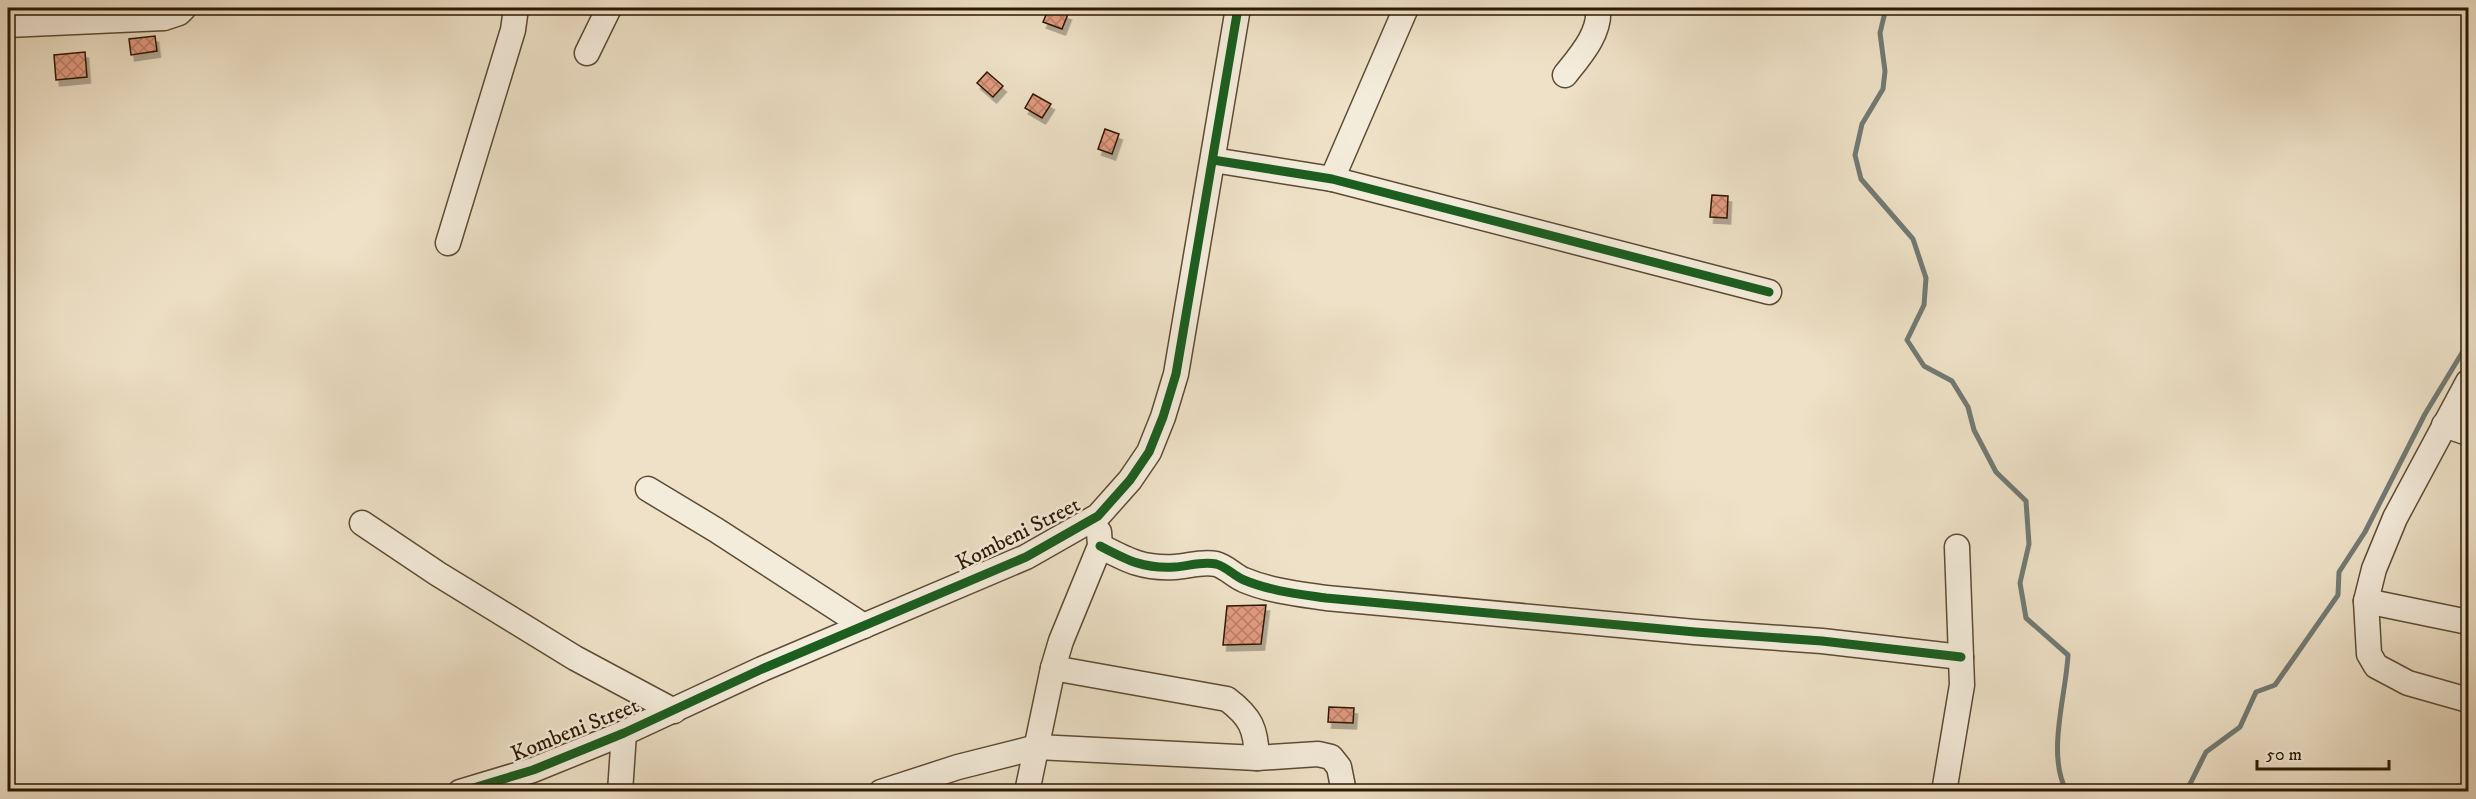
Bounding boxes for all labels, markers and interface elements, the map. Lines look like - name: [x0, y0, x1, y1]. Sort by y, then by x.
- street label: Kombeni Street: [951, 491, 1085, 577]
- street label: Kombeni Street: [507, 692, 643, 768]
- scale bar: [2257, 733, 2389, 771]
- text: 50 m: [2266, 744, 2302, 766]

